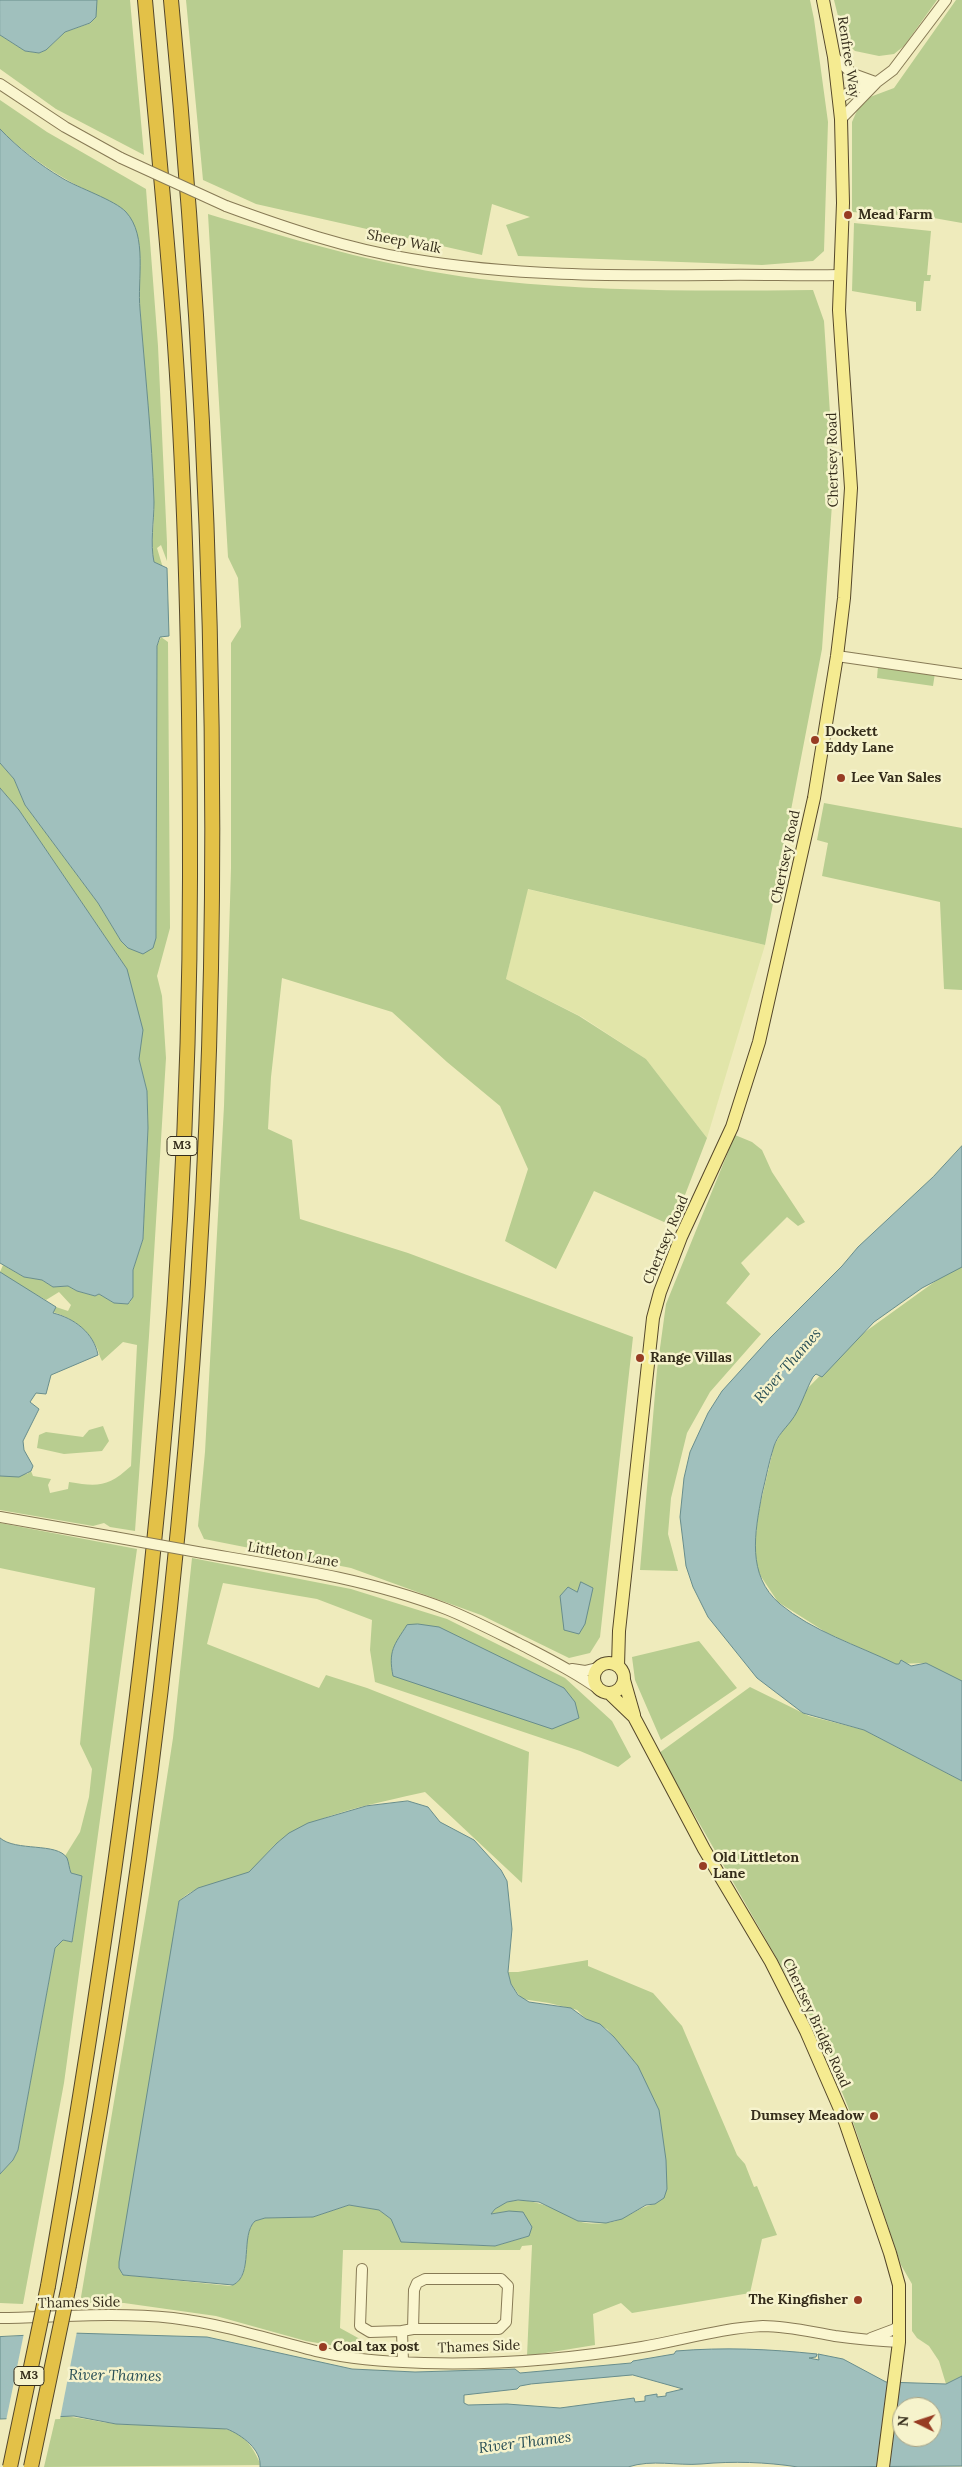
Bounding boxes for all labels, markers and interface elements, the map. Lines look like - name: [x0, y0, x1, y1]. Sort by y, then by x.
- street label: Renfree Way: [833, 15, 863, 99]
- place label: Mead Farm: [858, 207, 933, 223]
- marker: Mead Farm: [842, 209, 854, 221]
- street label: Sheep Walk: [365, 227, 443, 257]
- street label: Chertsey Road: [824, 412, 842, 508]
- place label: Dockett Eddy Lane: [825, 724, 894, 756]
- marker: Dockett Eddy Lane: [809, 734, 821, 746]
- place label: Lee Van Sales: [851, 770, 941, 786]
- marker: Lee Van Sales: [835, 772, 847, 784]
- street label: Chertsey Road: [768, 809, 804, 905]
- road number: M3: [167, 1136, 197, 1156]
- street label: Chertsey Road: [640, 1193, 692, 1287]
- water label: River Thames: [751, 1325, 825, 1407]
- place label: Range Villas: [650, 1350, 732, 1366]
- marker: Range Villas: [634, 1352, 646, 1364]
- street label: Littleton Lane: [246, 1539, 340, 1571]
- place label: Old Littleton Lane: [713, 1850, 799, 1882]
- marker: Old Littleton Lane: [697, 1860, 709, 1872]
- street label: Chertsey Bridge Road: [779, 1956, 853, 2090]
- place label: Dumsey Meadow: [751, 2108, 864, 2124]
- marker: Dumsey Meadow: [868, 2110, 880, 2122]
- place label: The Kingfisher: [749, 2292, 848, 2308]
- street label: Thames Side: [38, 2294, 120, 2312]
- marker: The Kingfisher: [852, 2294, 864, 2306]
- street label: Thames Side: [437, 2337, 521, 2357]
- place label: Coal tax post: [333, 2339, 419, 2355]
- marker: Coal tax post: [317, 2341, 329, 2353]
- road number: M3: [14, 2366, 44, 2386]
- water label: River Thames: [68, 2366, 162, 2386]
- north arrow: [892, 2397, 942, 2447]
- text: N: [894, 2415, 912, 2427]
- water label: River Thames: [478, 2428, 572, 2458]

